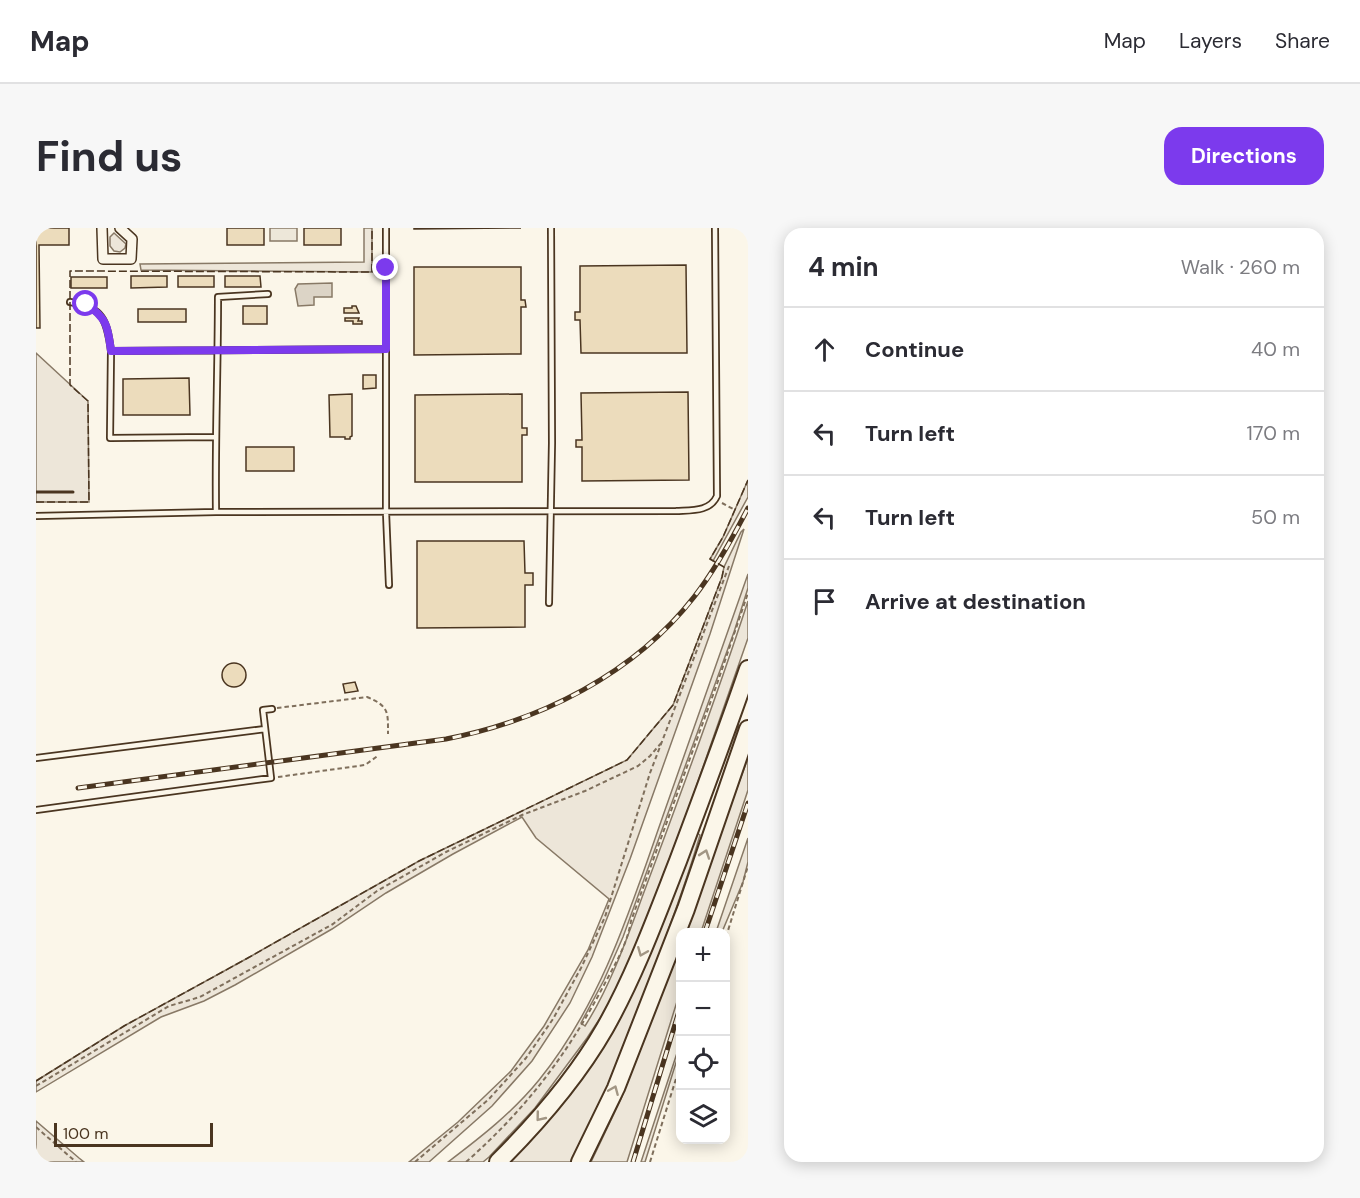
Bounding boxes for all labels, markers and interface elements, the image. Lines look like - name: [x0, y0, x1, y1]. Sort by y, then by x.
- text: Map: [30, 23, 90, 60]
- text: Map: [1104, 27, 1146, 55]
- text: Layers: [1179, 27, 1242, 55]
- text: Share: [1275, 27, 1330, 55]
- button: Directions: [1164, 127, 1324, 185]
- text: Find us: [36, 129, 182, 184]
- text: 4 min: [808, 250, 879, 284]
- route end: [372, 254, 398, 280]
- text: Walk · 260 m: [1181, 254, 1300, 280]
- route start: [72, 290, 98, 316]
- icon: ahead: [808, 333, 841, 366]
- text: Continue: [865, 335, 964, 364]
- text: 40 m: [1251, 336, 1300, 362]
- icon: left: [808, 417, 841, 450]
- text: Turn left: [865, 419, 955, 448]
- text: 170 m: [1247, 420, 1300, 446]
- icon: left: [808, 501, 841, 534]
- text: Turn left: [865, 503, 955, 532]
- text: 50 m: [1251, 504, 1300, 530]
- icon: arrive: [808, 585, 841, 618]
- text: Arrive at destination: [865, 587, 1086, 616]
- one-way arrow: [697, 849, 710, 860]
- map controls: [676, 928, 730, 1144]
- button: +: [676, 928, 730, 982]
- one-way arrow: [637, 946, 649, 957]
- button: −: [676, 982, 730, 1036]
- button: locate: [676, 1036, 730, 1090]
- one-way arrow: [607, 1086, 619, 1097]
- button: layers: [676, 1090, 730, 1144]
- one-way arrow: [536, 1110, 547, 1121]
- scale bar: [54, 1120, 213, 1148]
- text: 100 m: [63, 1123, 108, 1144]

